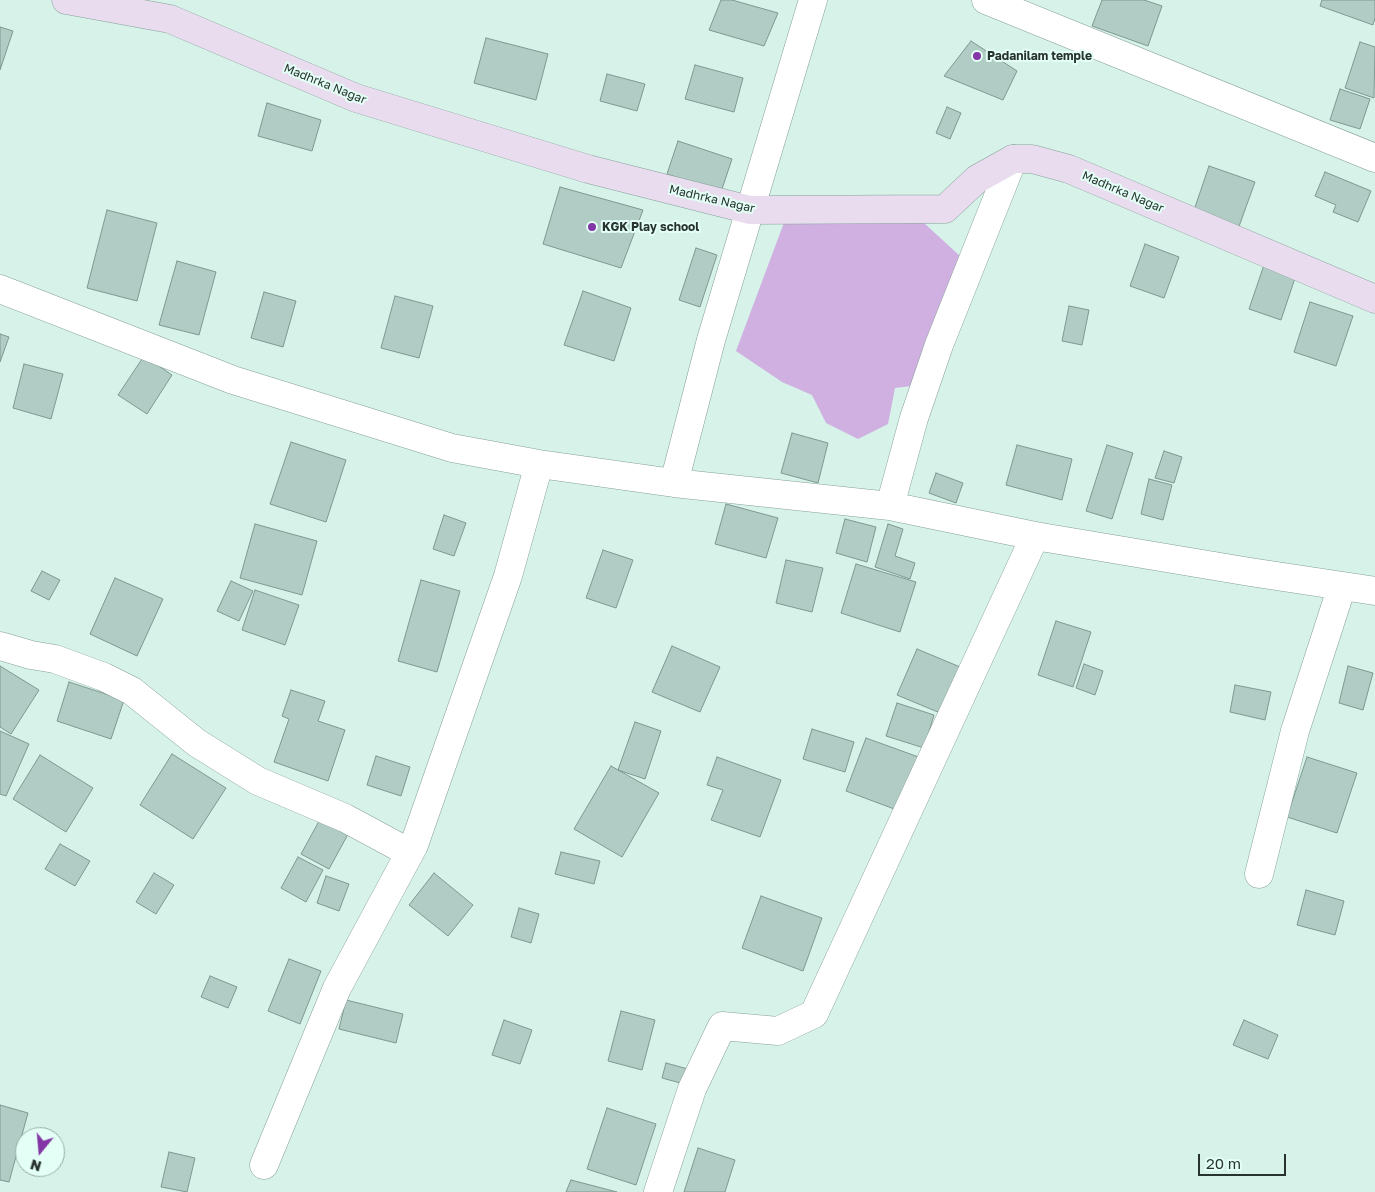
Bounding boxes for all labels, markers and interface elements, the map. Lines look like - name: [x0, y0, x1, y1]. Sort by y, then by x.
- place label: Padanilam temple: [987, 49, 1092, 63]
- marker: Padanilam temple: [971, 50, 983, 62]
- street label: Madhrka Nagar: [282, 61, 368, 107]
- street label: Madhrka Nagar: [1080, 168, 1166, 216]
- street label: Madhrka Nagar: [668, 182, 756, 216]
- place label: KGK Play school: [602, 220, 699, 234]
- marker: KGK Play school: [586, 221, 598, 233]
- north arrow: [15, 1127, 65, 1177]
- scale bar: [1200, 1144, 1288, 1176]
- text: 20 m: [1206, 1154, 1241, 1172]
- text: N: [28, 1156, 43, 1176]

